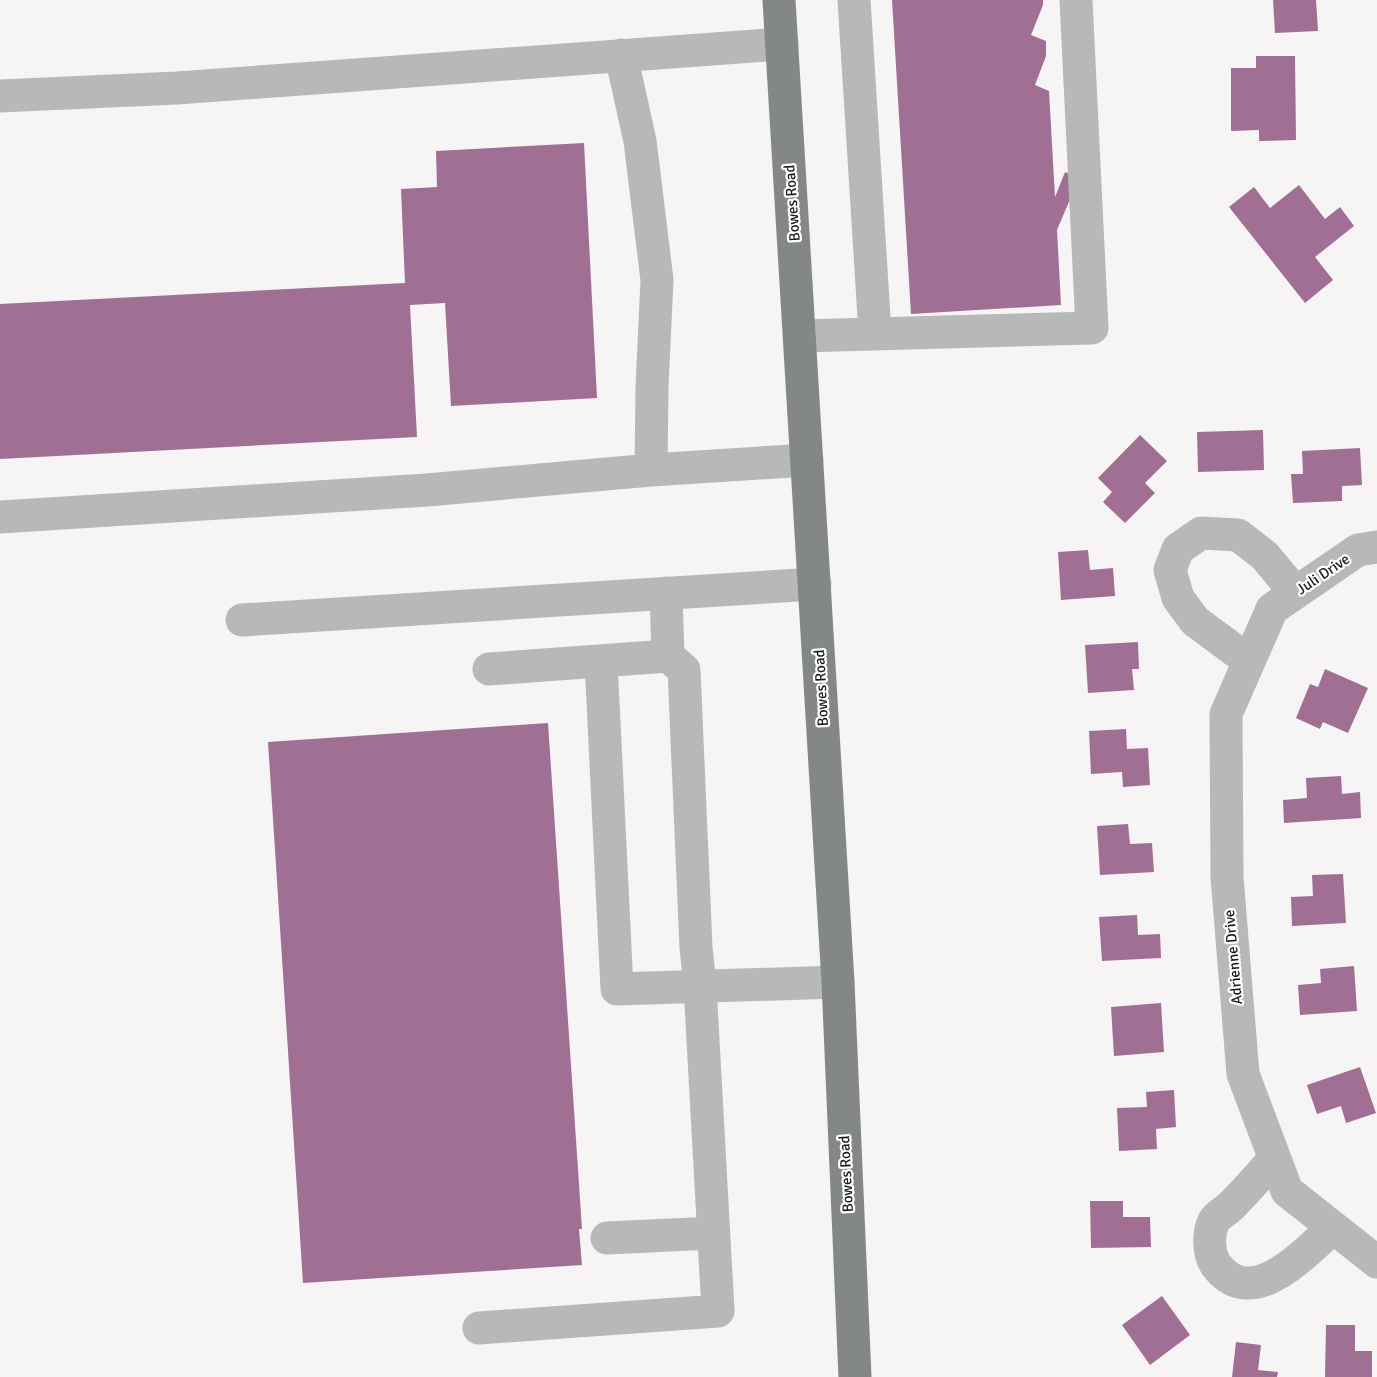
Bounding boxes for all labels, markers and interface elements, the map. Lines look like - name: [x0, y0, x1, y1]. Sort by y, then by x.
- street label: Bowes Road: [780, 164, 804, 242]
- street label: Juli Drive: [1293, 550, 1353, 598]
- street label: Bowes Road: [810, 649, 832, 727]
- street label: Adrienne Drive: [1220, 909, 1246, 1005]
- street label: Bowes Road: [835, 1135, 857, 1213]

